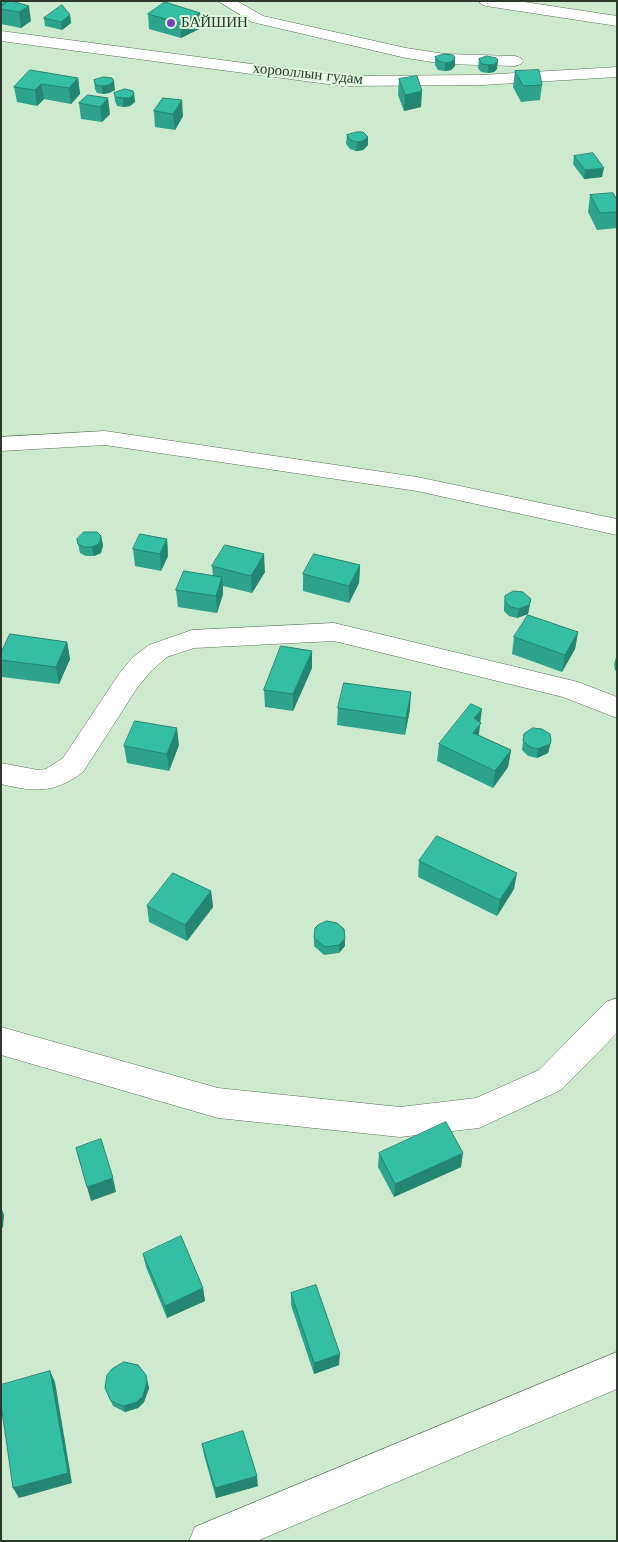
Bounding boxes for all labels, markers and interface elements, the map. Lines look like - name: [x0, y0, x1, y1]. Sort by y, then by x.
- place label: БАЙШИН: [181, 14, 248, 32]
- marker: БАЙШИН: [165, 17, 177, 29]
- street label: хорооллын гудам: [252, 59, 364, 89]

